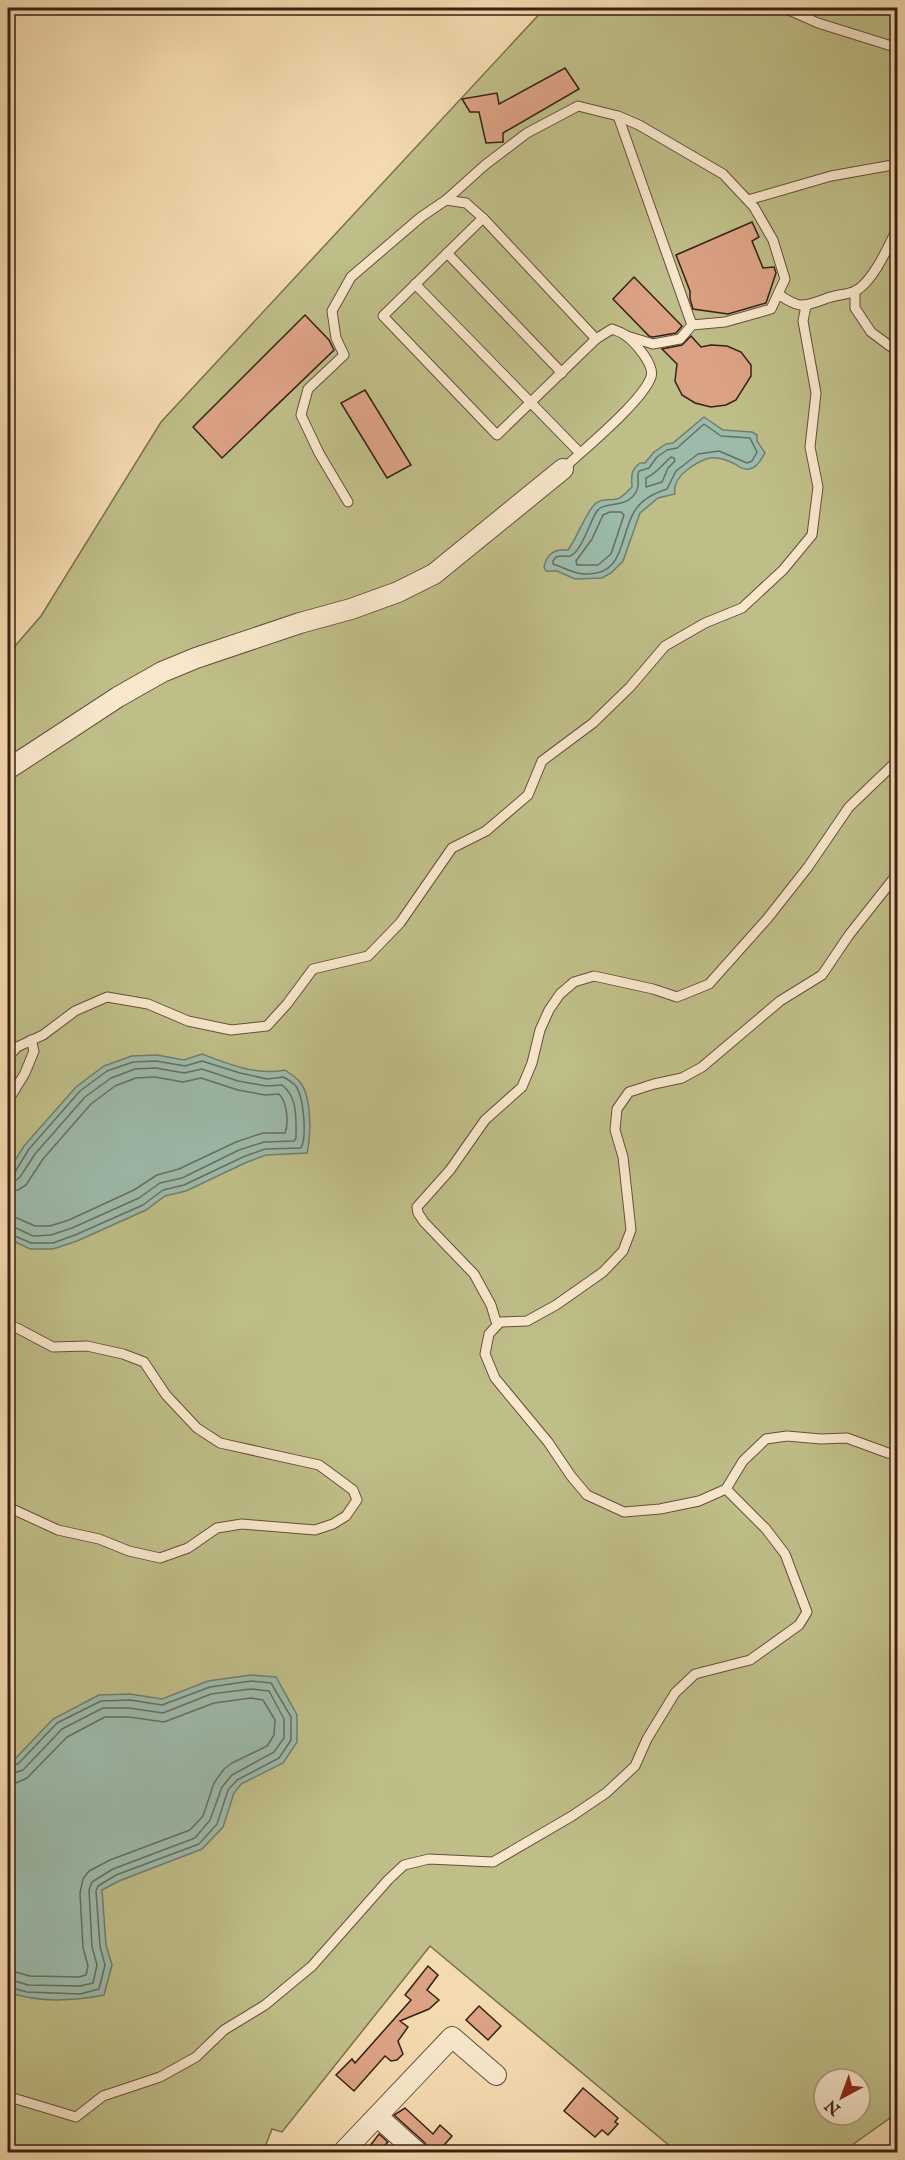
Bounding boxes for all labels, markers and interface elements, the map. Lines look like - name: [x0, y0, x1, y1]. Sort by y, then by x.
- north arrow: [812, 2067, 872, 2127]
- text: N: [822, 2095, 846, 2120]

